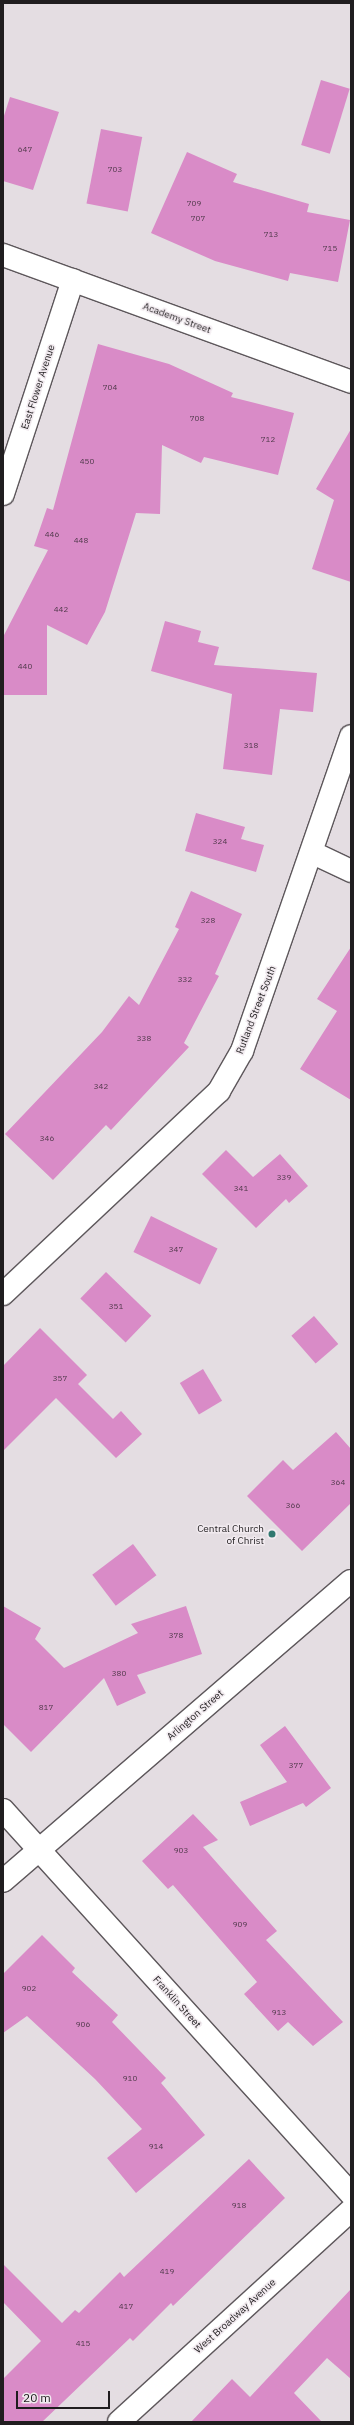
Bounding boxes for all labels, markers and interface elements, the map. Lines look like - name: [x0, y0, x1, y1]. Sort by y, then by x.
- house number: 647: [18, 145, 32, 155]
- house number: 703: [108, 165, 122, 175]
- house number: 709: [187, 199, 201, 209]
- house number: 707: [191, 214, 205, 224]
- house number: 713: [264, 230, 278, 240]
- house number: 715: [323, 244, 337, 254]
- street label: Academy Street: [141, 300, 213, 336]
- street label: East Flower Avenue: [19, 343, 57, 431]
- house number: 704: [103, 383, 117, 393]
- house number: 708: [190, 414, 204, 424]
- house number: 712: [261, 435, 275, 445]
- house number: 450: [80, 457, 94, 467]
- house number: 446: [45, 530, 59, 540]
- house number: 448: [74, 536, 88, 546]
- house number: 442: [54, 605, 68, 615]
- house number: 440: [18, 662, 32, 672]
- house number: 318: [244, 741, 258, 751]
- house number: 324: [213, 837, 227, 847]
- house number: 328: [201, 916, 215, 926]
- street label: Rutland Street South: [234, 964, 278, 1056]
- house number: 332: [178, 975, 192, 985]
- house number: 338: [137, 1034, 151, 1044]
- house number: 342: [94, 1082, 108, 1092]
- house number: 346: [40, 1134, 54, 1144]
- house number: 339: [277, 1173, 291, 1183]
- house number: 341: [234, 1184, 248, 1194]
- house number: 347: [169, 1245, 183, 1255]
- house number: 351: [109, 1302, 123, 1312]
- house number: 357: [53, 1374, 67, 1384]
- house number: 364: [331, 1478, 345, 1488]
- house number: 366: [286, 1501, 300, 1511]
- place label: Central Church of Christ: [197, 1522, 264, 1546]
- marker: Central Church of Christ: [267, 1529, 277, 1539]
- house number: 378: [169, 1631, 183, 1641]
- house number: 380: [112, 1669, 126, 1679]
- street label: Arlington Street: [164, 1687, 226, 1743]
- house number: 817: [39, 1703, 53, 1713]
- house number: 377: [289, 1761, 303, 1771]
- house number: 903: [174, 1846, 188, 1856]
- house number: 909: [233, 1920, 247, 1930]
- street label: Franklin Street: [150, 1973, 204, 2031]
- house number: 902: [22, 1984, 36, 1994]
- house number: 913: [272, 2008, 286, 2018]
- house number: 906: [76, 2020, 90, 2030]
- house number: 910: [123, 2074, 137, 2084]
- house number: 914: [149, 2142, 163, 2152]
- house number: 918: [232, 2201, 246, 2211]
- house number: 419: [160, 2267, 174, 2277]
- street label: West Broadway Avenue: [192, 2276, 278, 2356]
- house number: 417: [119, 2302, 133, 2312]
- house number: 415: [76, 2339, 90, 2349]
- scale bar: [18, 2383, 112, 2409]
- text: 20 m: [23, 2390, 51, 2405]

